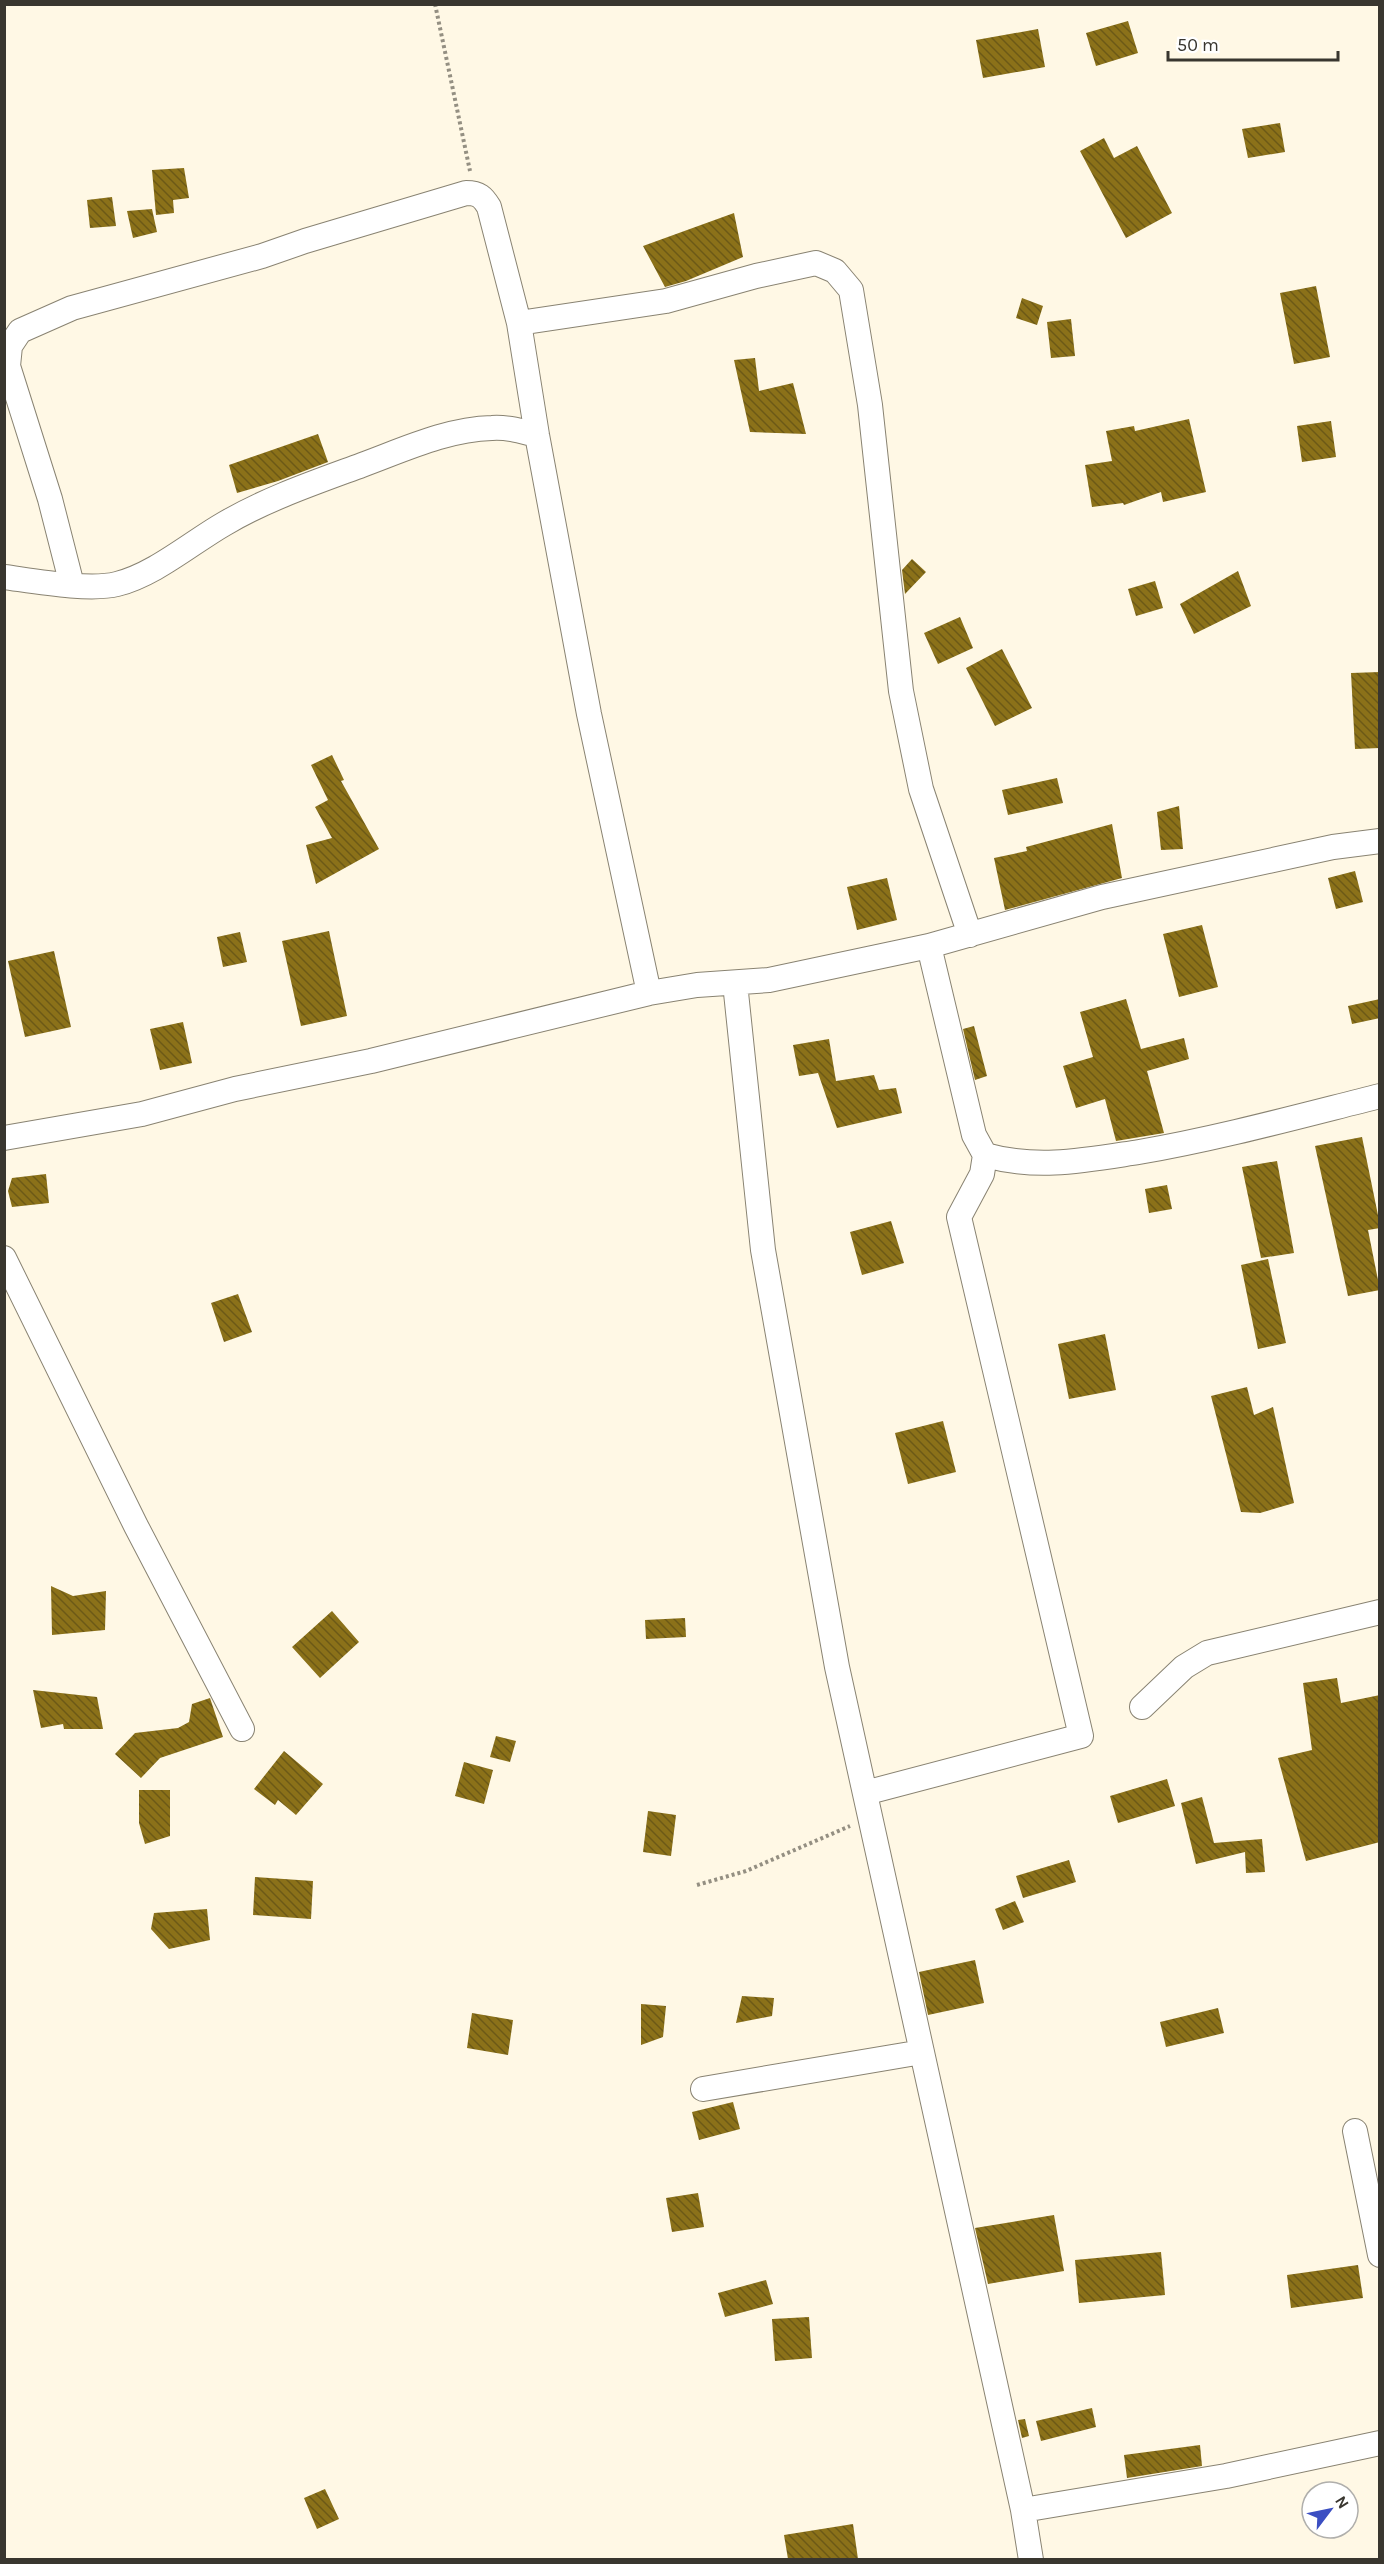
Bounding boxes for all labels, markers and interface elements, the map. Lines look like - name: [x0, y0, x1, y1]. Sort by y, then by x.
- scale bar: [1168, 24, 1338, 62]
- text: 50 m: [1177, 34, 1219, 56]
- north arrow: [1300, 2480, 1360, 2540]
- text: N: [1331, 2492, 1353, 2512]

